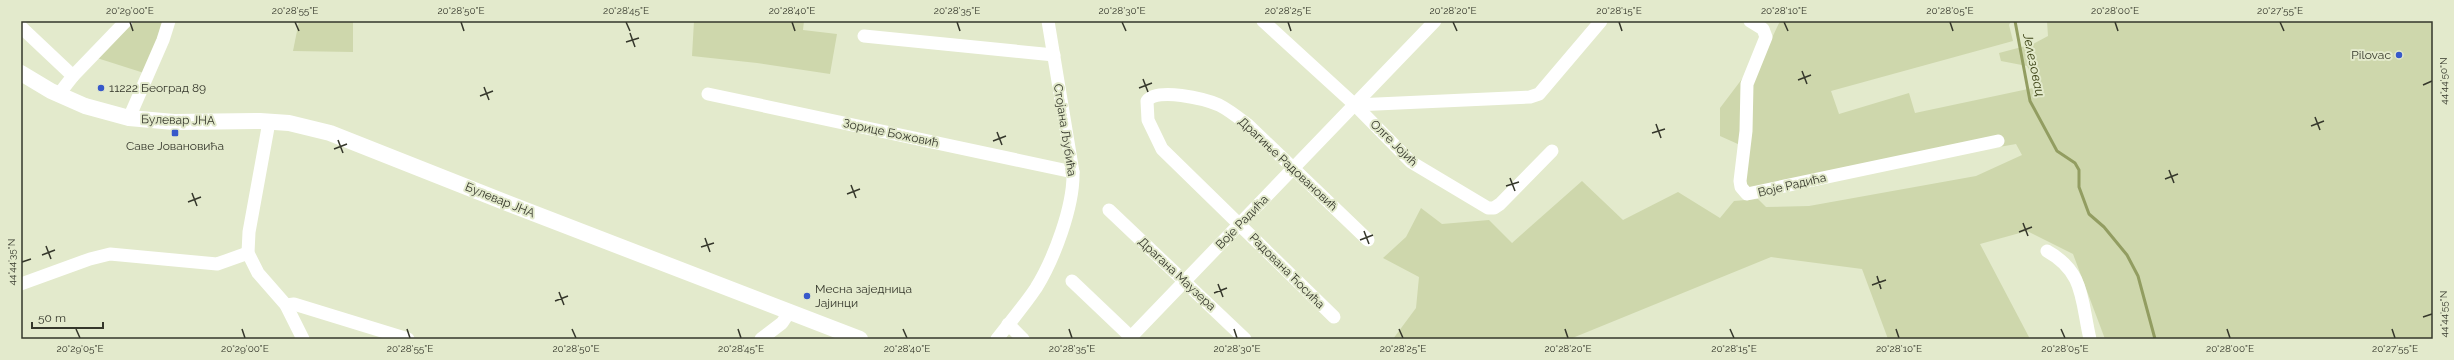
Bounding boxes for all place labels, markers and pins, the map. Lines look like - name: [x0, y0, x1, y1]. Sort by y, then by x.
- place label: Pilovac: [2351, 48, 2391, 62]
- marker: Pilovac: [2394, 50, 2404, 60]
- place label: 11222 Београд 89: [109, 81, 206, 95]
- marker: 11222 Београд 89: [96, 83, 106, 93]
- marker: Саве Јовановића: [170, 128, 180, 138]
- place label: Саве Јовановића: [126, 139, 224, 153]
- place label: Месна заједница Јајинци: [815, 282, 912, 310]
- marker: Месна заједница Јајинци: [802, 291, 812, 301]

